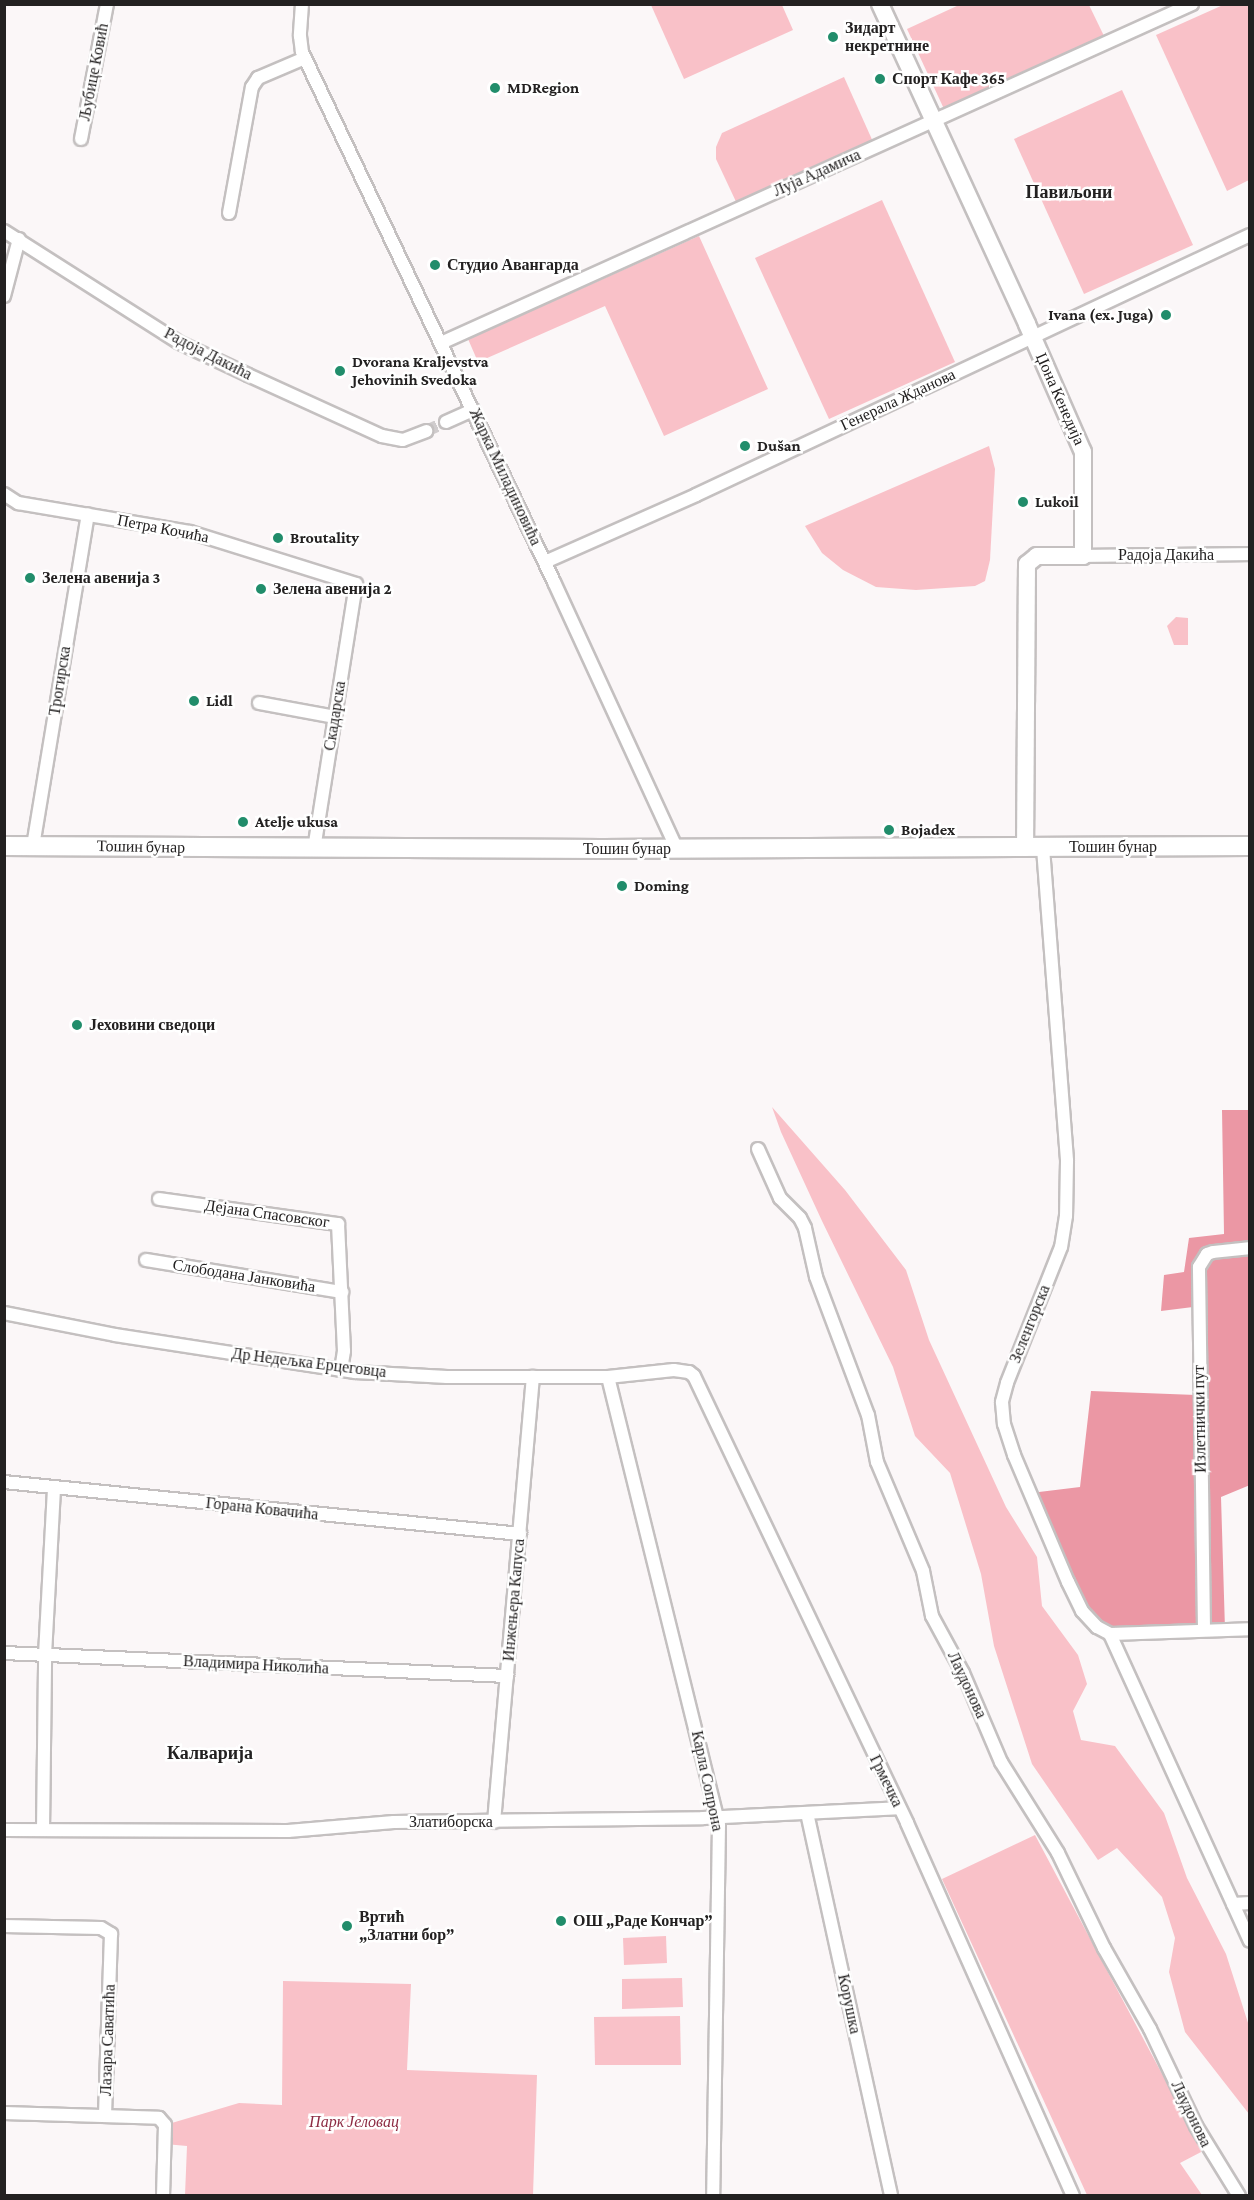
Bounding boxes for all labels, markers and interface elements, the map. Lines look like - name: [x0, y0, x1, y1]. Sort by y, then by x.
- place label: Зидарт некретнине: [845, 18, 929, 56]
- street label: Љубице Ковић: [75, 22, 113, 122]
- marker: Зидарт некретнине: [826, 30, 840, 44]
- place label: Спорт Кафе 365: [892, 69, 1005, 89]
- marker: Спорт Кафе 365: [873, 72, 887, 86]
- place label: MDRegion: [507, 78, 579, 98]
- marker: MDRegion: [488, 81, 502, 95]
- street label: Луја Адамича: [770, 145, 864, 201]
- district label: Павиљони: [1026, 181, 1112, 203]
- place label: Студио Авангарда: [447, 255, 579, 275]
- marker: Студио Авангарда: [428, 258, 442, 272]
- place label: Ivana (ex. Juga): [1048, 305, 1154, 325]
- marker: Ivana (ex. Juga): [1159, 308, 1173, 322]
- street label: Радоја Дакића: [161, 324, 255, 384]
- street label: Џона Кенедија: [1031, 350, 1089, 448]
- place label: Dvorana Kraljevstva Jehovinih Svedoka: [352, 352, 489, 390]
- marker: Dvorana Kraljevstva Jehovinih Svedoka: [333, 364, 347, 378]
- street label: Генерала Жданова: [837, 365, 959, 435]
- street label: Жарка Миладиновића: [465, 405, 545, 549]
- place label: Dušan: [757, 436, 801, 456]
- marker: Dušan: [738, 439, 752, 453]
- place label: Lukoil: [1035, 492, 1079, 512]
- marker: Lukoil: [1016, 495, 1030, 509]
- street label: Петра Кочића: [115, 511, 211, 547]
- place label: Broutality: [290, 528, 359, 548]
- marker: Broutality: [271, 531, 285, 545]
- street label: Радоја Дакића: [1118, 545, 1214, 565]
- place label: Зелена авенија 3: [42, 568, 160, 588]
- marker: Зелена авенија 3: [23, 571, 37, 585]
- place label: Зелена авенија 2: [273, 579, 392, 599]
- marker: Зелена авенија 2: [254, 582, 268, 596]
- street label: Трогирска: [45, 645, 75, 717]
- street label: Скадарска: [320, 680, 350, 752]
- place label: Lidl: [206, 691, 233, 711]
- marker: Lidl: [187, 694, 201, 708]
- place label: Atelje ukusa: [255, 812, 338, 832]
- marker: Atelje ukusa: [236, 815, 250, 829]
- place label: Bojadex: [901, 820, 955, 840]
- marker: Bojadex: [882, 823, 896, 837]
- street label: Тошин бунар: [97, 837, 185, 857]
- street label: Тошин бунар: [1069, 837, 1157, 857]
- street label: Тошин бунар: [583, 839, 671, 859]
- place label: Doming: [634, 876, 689, 896]
- marker: Doming: [615, 879, 629, 893]
- place label: Јеховини сведоци: [89, 1015, 215, 1035]
- marker: Јеховини сведоци: [70, 1018, 84, 1032]
- street label: Дејана Спасовског: [203, 1196, 331, 1232]
- street label: Слободана Јанковића: [171, 1255, 317, 1297]
- street label: Зеленгорска: [1006, 1282, 1054, 1366]
- street label: Др Недељка Ерцеговца: [231, 1344, 387, 1382]
- street label: Излетнички пут: [1189, 1365, 1211, 1473]
- street label: Горана Ковачића: [205, 1494, 319, 1524]
- street label: Инжењера Капуса: [499, 1538, 529, 1662]
- street label: Лаудонова: [943, 1649, 991, 1721]
- street label: Владимира Николића: [183, 1652, 329, 1678]
- street label: Карла Сопрона: [687, 1729, 727, 1833]
- district label: Калварија: [167, 1742, 253, 1764]
- street label: Грмечка: [865, 1752, 907, 1810]
- street label: Златиборска: [409, 1812, 493, 1832]
- place label: Вртић „Златни бор”: [359, 1907, 454, 1945]
- place label: ОШ „Раде Кончар”: [573, 1911, 713, 1931]
- marker: ОШ „Раде Кончар”: [554, 1914, 568, 1928]
- marker: Вртић „Златни бор”: [340, 1919, 354, 1933]
- street label: Корушка: [833, 1972, 865, 2036]
- street label: Лазара Саватића: [96, 1984, 120, 2096]
- street label: Лаудонова: [1167, 2078, 1215, 2150]
- park label: Парк Јеловац: [309, 2112, 399, 2132]

